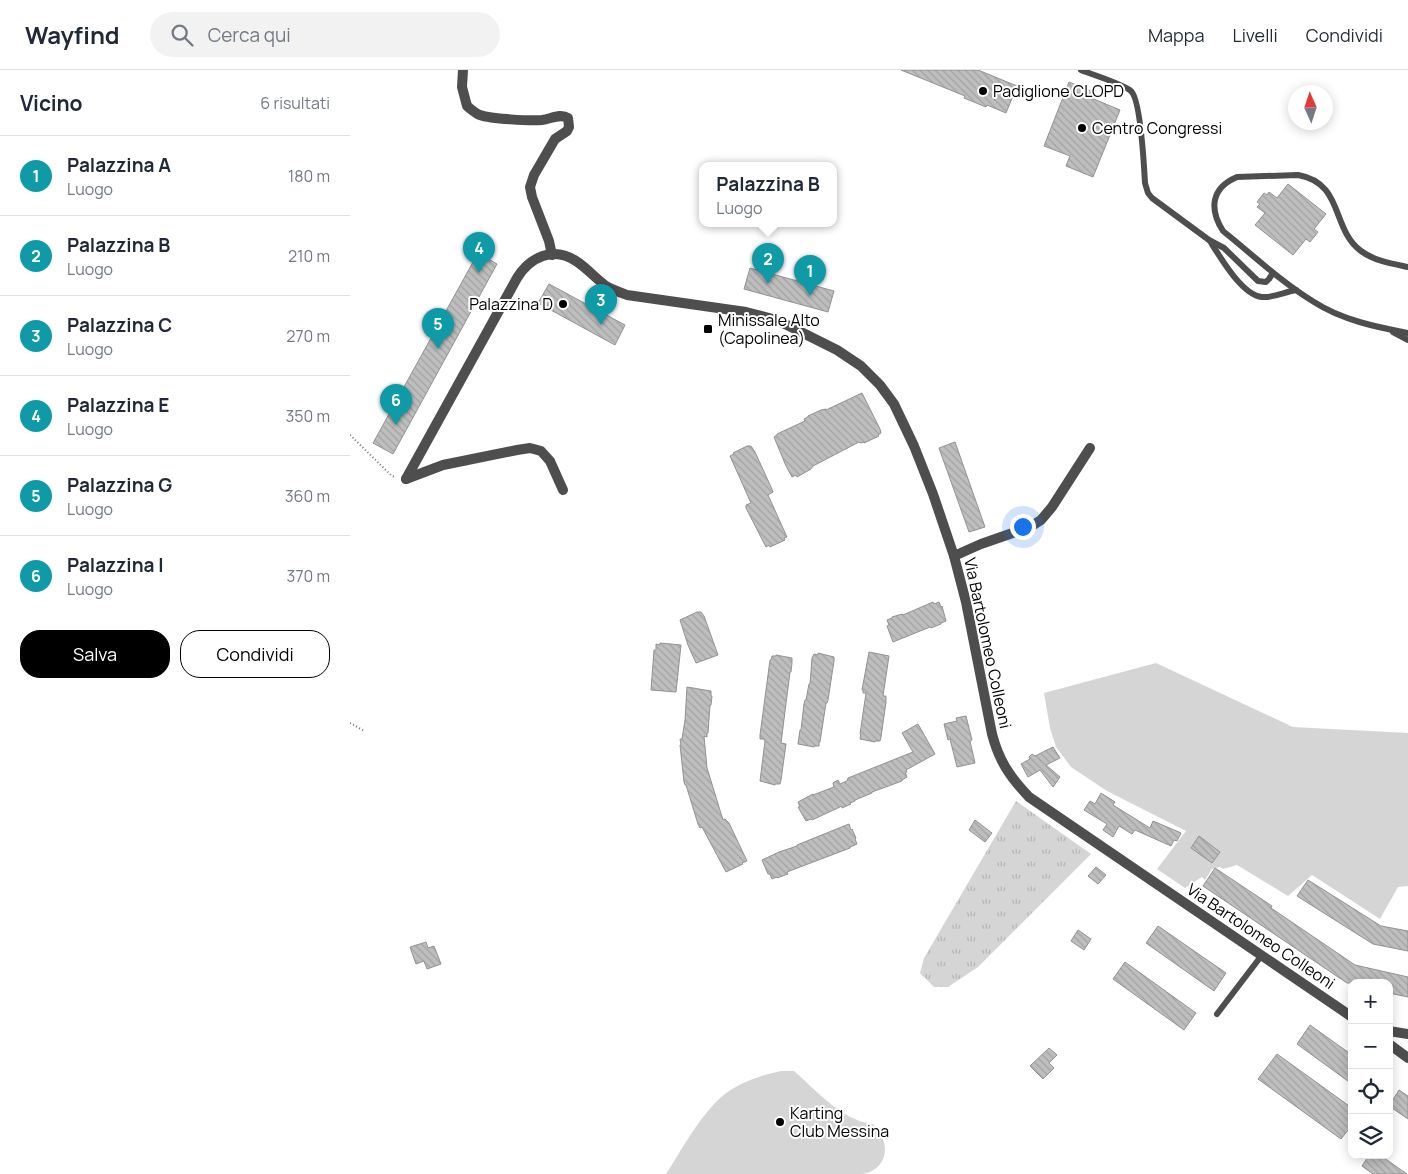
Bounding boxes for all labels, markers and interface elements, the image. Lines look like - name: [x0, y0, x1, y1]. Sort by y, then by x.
- search box: [150, 12, 500, 57]
- text: Wayfind: [25, 18, 120, 51]
- icon: search: [168, 21, 196, 49]
- text: Cerca qui: [208, 22, 291, 48]
- text: Mappa: [1148, 23, 1204, 47]
- text: Livelli: [1232, 23, 1278, 47]
- text: Condividi: [1306, 23, 1383, 47]
- place label: Padiglione CLOPD: [993, 80, 1124, 102]
- marker: Padiglione CLOPD: [977, 85, 989, 97]
- north arrow: [1288, 85, 1333, 130]
- text: Vicino: [20, 89, 83, 117]
- text: 6 risultati: [260, 92, 330, 114]
- place label: Centro Congressi: [1092, 117, 1222, 139]
- marker: Centro Congressi: [1076, 122, 1088, 134]
- text: Palazzina A: [67, 152, 171, 178]
- popup: [699, 162, 837, 227]
- text: 1: [32, 165, 40, 187]
- text: 180 m: [288, 165, 330, 187]
- text: Palazzina B: [716, 171, 820, 197]
- text: Luogo: [67, 178, 113, 200]
- text: Luogo: [716, 197, 762, 219]
- text: Palazzina B: [67, 232, 170, 258]
- pin: 4: [463, 232, 495, 273]
- pin: 2: [752, 243, 784, 284]
- text: 2: [31, 245, 41, 267]
- text: 210 m: [288, 245, 330, 267]
- pin: 1: [794, 255, 826, 296]
- text: Luogo: [67, 258, 113, 280]
- pin: 3: [585, 284, 617, 325]
- place label: Palazzina D: [469, 293, 553, 315]
- marker: Palazzina D: [557, 298, 569, 310]
- pin: 5: [422, 308, 454, 349]
- place label: Minissale Alto (Capolinea): [718, 309, 820, 349]
- text: Palazzina C: [67, 312, 172, 338]
- marker: Minissale Alto (Capolinea): [702, 323, 714, 335]
- text: 3: [31, 325, 41, 347]
- text: 270 m: [286, 325, 330, 347]
- text: Luogo: [67, 338, 113, 360]
- pin: 6: [380, 384, 412, 425]
- text: Palazzina E: [67, 392, 169, 418]
- text: 4: [31, 405, 41, 427]
- text: 350 m: [285, 405, 330, 427]
- text: Luogo: [67, 418, 113, 440]
- text: Palazzina G: [67, 472, 172, 498]
- text: 5: [31, 485, 41, 507]
- text: 360 m: [285, 485, 330, 507]
- text: Luogo: [67, 498, 113, 520]
- your location: [1010, 514, 1036, 540]
- text: Palazzina I: [67, 552, 164, 578]
- street label: Via Bartolomeo Colleoni: [959, 555, 1017, 731]
- text: 6: [31, 565, 41, 587]
- text: 370 m: [287, 565, 330, 587]
- text: Luogo: [67, 578, 113, 600]
- button: Salva: [20, 630, 170, 678]
- button: Condividi: [180, 630, 330, 678]
- street label: Via Bartolomeo Colleoni: [1183, 878, 1339, 994]
- map controls: [1348, 979, 1393, 1159]
- button: +: [1348, 979, 1393, 1024]
- button: −: [1348, 1024, 1393, 1069]
- button: locate: [1348, 1069, 1393, 1114]
- place label: Karting Club Messina: [790, 1102, 889, 1142]
- button: layers: [1348, 1114, 1393, 1159]
- marker: Karting Club Messina: [774, 1116, 786, 1128]

